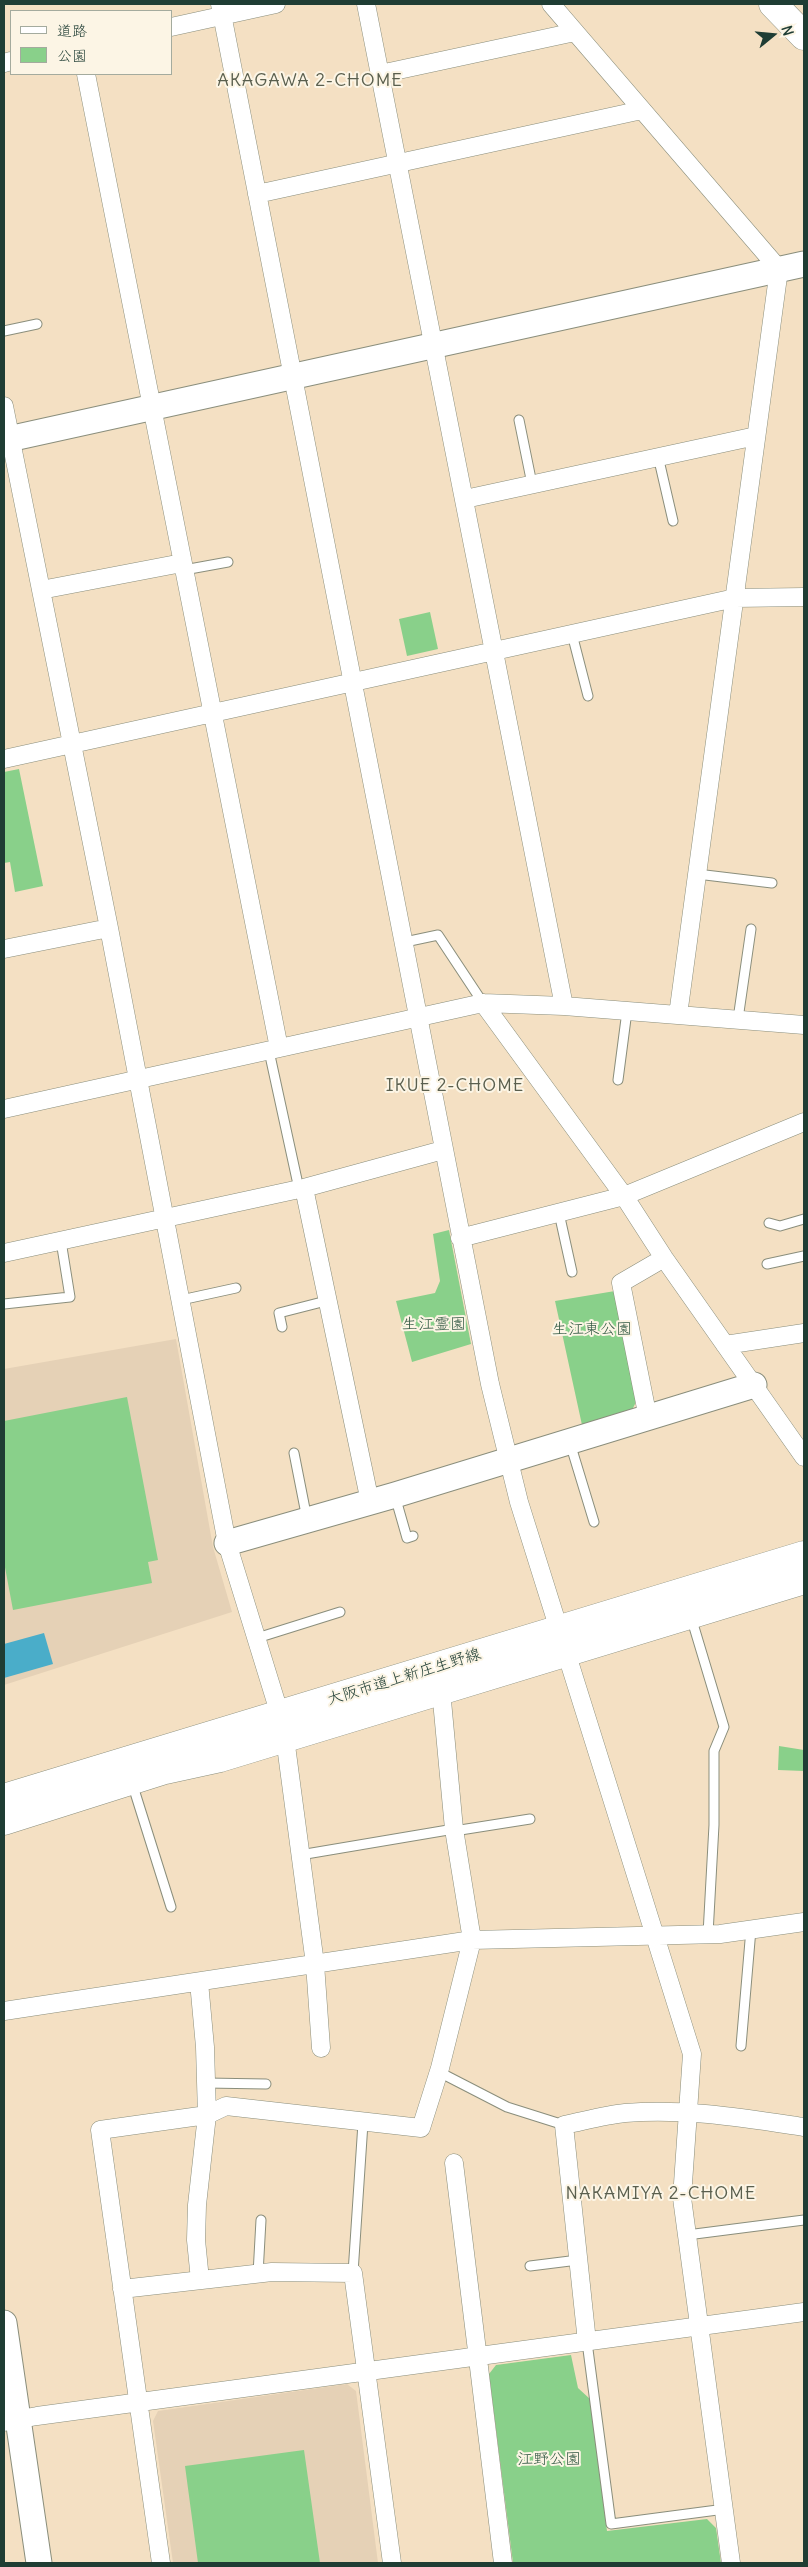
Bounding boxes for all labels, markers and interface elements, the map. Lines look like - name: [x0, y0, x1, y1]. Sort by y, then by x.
- legend: [10, 10, 172, 75]
- north arrow: [748, 10, 798, 60]
- text: 道路: [57, 21, 87, 40]
- text: N: [777, 23, 797, 38]
- text: 公園: [57, 46, 87, 65]
- district label: AKAGAWA 2-CHOME: [215, 70, 405, 92]
- district label: IKUE 2-CHOME: [384, 1075, 526, 1097]
- park label: 生江霊園: [402, 1314, 466, 1334]
- park label: 生江東公園: [552, 1319, 632, 1339]
- street label: 大阪市道上新庄生野線: [325, 1644, 483, 1710]
- district label: NAKAMIYA 2-CHOME: [564, 2183, 758, 2205]
- park label: 江野公園: [517, 2449, 581, 2469]

